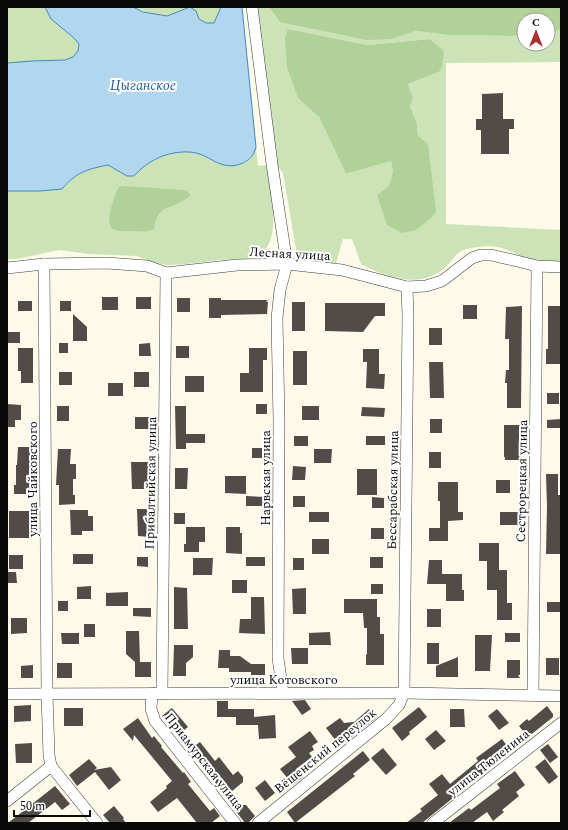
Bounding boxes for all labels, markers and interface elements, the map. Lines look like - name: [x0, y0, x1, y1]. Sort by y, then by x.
- north arrow: [516, 12, 556, 52]
- text: С: [532, 14, 540, 31]
- water label: Цыганское: [110, 75, 176, 96]
- street label: Лесная улица: [249, 242, 332, 266]
- street label: Прибалтийская улица: [140, 416, 162, 550]
- street label: Сестрорецкая улица: [511, 419, 533, 543]
- street label: улица Чайковского: [23, 421, 43, 538]
- street label: Бессарабская улица: [382, 429, 404, 550]
- street label: Нарвская улица: [256, 430, 276, 526]
- street label: улица Котовского: [229, 670, 338, 690]
- street label: Вёшенский переулок: [270, 703, 381, 798]
- street label: Приамурская улица: [160, 708, 249, 815]
- street label: улица Тюленина: [443, 724, 534, 802]
- scale bar: [14, 792, 90, 818]
- text: 50 m: [20, 797, 45, 816]

